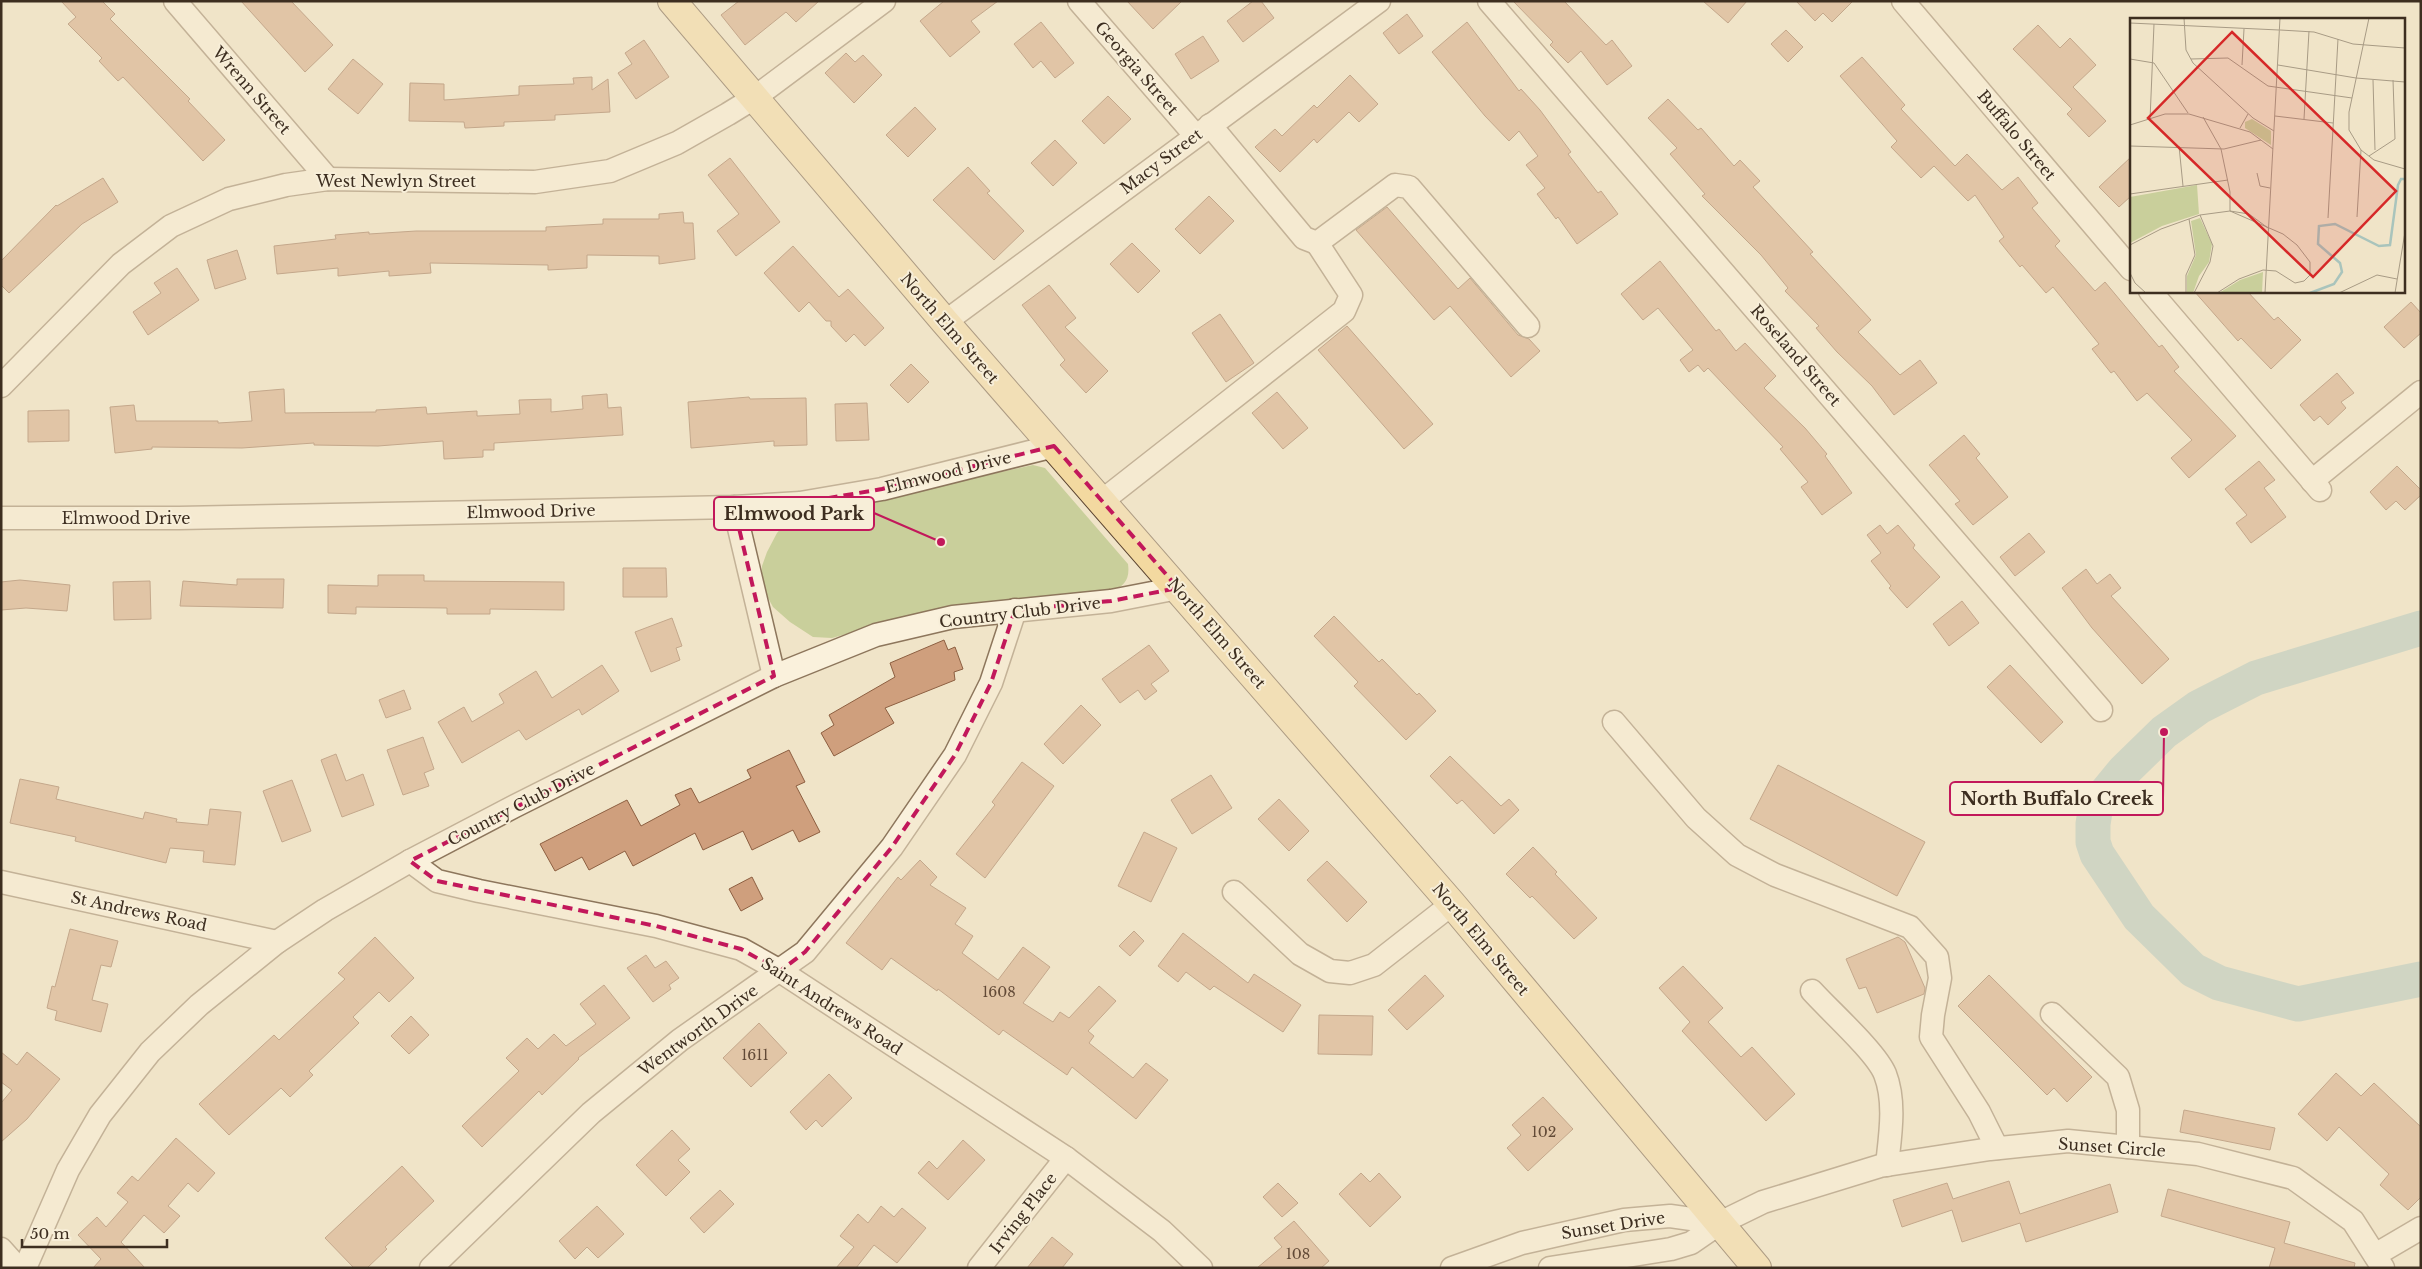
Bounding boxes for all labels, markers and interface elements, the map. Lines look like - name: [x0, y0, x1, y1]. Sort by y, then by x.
- street label: Georgia Street: [1091, 17, 1183, 119]
- inset map: [2130, 18, 2404, 292]
- street label: Wrenn Street: [208, 41, 295, 138]
- street label: Buffalo Street: [1973, 86, 2061, 184]
- street label: Macy Street: [1116, 124, 1206, 198]
- street label: West Newlyn Street: [315, 171, 476, 191]
- street label: North Elm Street: [896, 268, 1004, 388]
- street label: Roseland Street: [1746, 300, 1846, 410]
- street label: Elmwood Drive: [883, 447, 1013, 497]
- callout: Elmwood Park: [714, 497, 874, 530]
- street label: Elmwood Drive: [466, 500, 596, 522]
- text: Elmwood Park: [724, 503, 865, 525]
- street label: Elmwood Drive: [61, 508, 191, 528]
- street label: North Elm Street: [1163, 573, 1271, 693]
- street label: Country Club Drive: [938, 592, 1102, 632]
- street label: Country Club Drive: [444, 758, 598, 850]
- callout: North Buffalo Creek: [1950, 782, 2163, 815]
- text: North Buffalo Creek: [1961, 788, 2154, 810]
- street label: North Elm Street: [1428, 879, 1534, 999]
- street label: St Andrews Road: [69, 887, 209, 935]
- street label: Saint Andrews Road: [758, 953, 906, 1059]
- street label: Wentworth Drive: [634, 980, 762, 1081]
- house number: 1608: [982, 983, 1016, 1001]
- house number: 1611: [741, 1046, 769, 1064]
- house number: 102: [1532, 1123, 1556, 1141]
- street label: Sunset Circle: [2058, 1133, 2166, 1161]
- street label: Irving Place: [985, 1169, 1061, 1257]
- street label: Sunset Drive: [1560, 1207, 1666, 1243]
- scale bar: [22, 1216, 168, 1248]
- text: 50 m: [30, 1224, 70, 1243]
- house number: 108: [1286, 1245, 1310, 1263]

